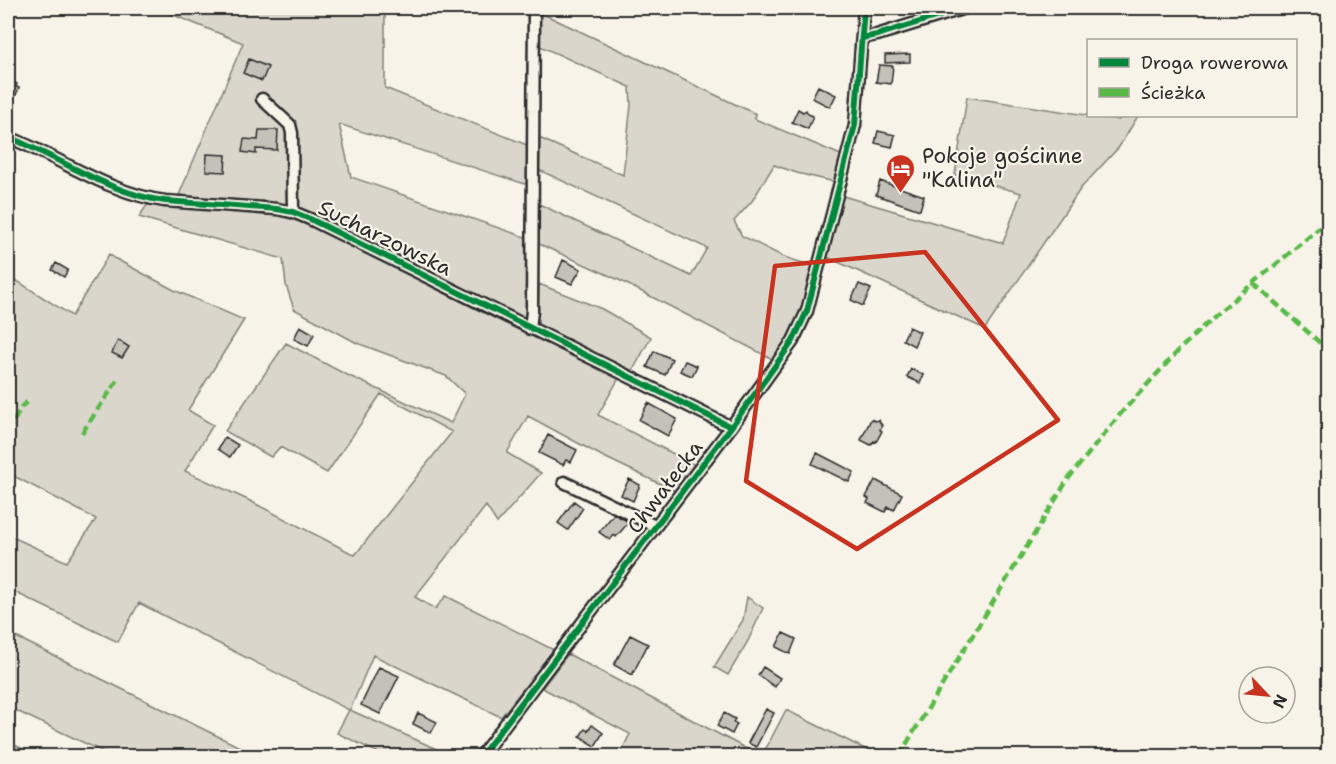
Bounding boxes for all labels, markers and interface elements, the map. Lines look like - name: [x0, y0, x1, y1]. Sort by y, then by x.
- legend: [1087, 39, 1297, 117]
- text: Droga rowerowa: [1141, 51, 1288, 75]
- text: Ścieżka: [1141, 81, 1205, 105]
- place label: Pokoje gościnne "Kalina": [922, 142, 1083, 194]
- hotel icon: Pokoje gościnne "Kalina": [885, 152, 917, 194]
- street label: Sucharzowska: [314, 194, 456, 282]
- street label: Chwałecka: [621, 435, 709, 539]
- north arrow: [1237, 665, 1297, 725]
- text: N: [1268, 691, 1292, 712]

